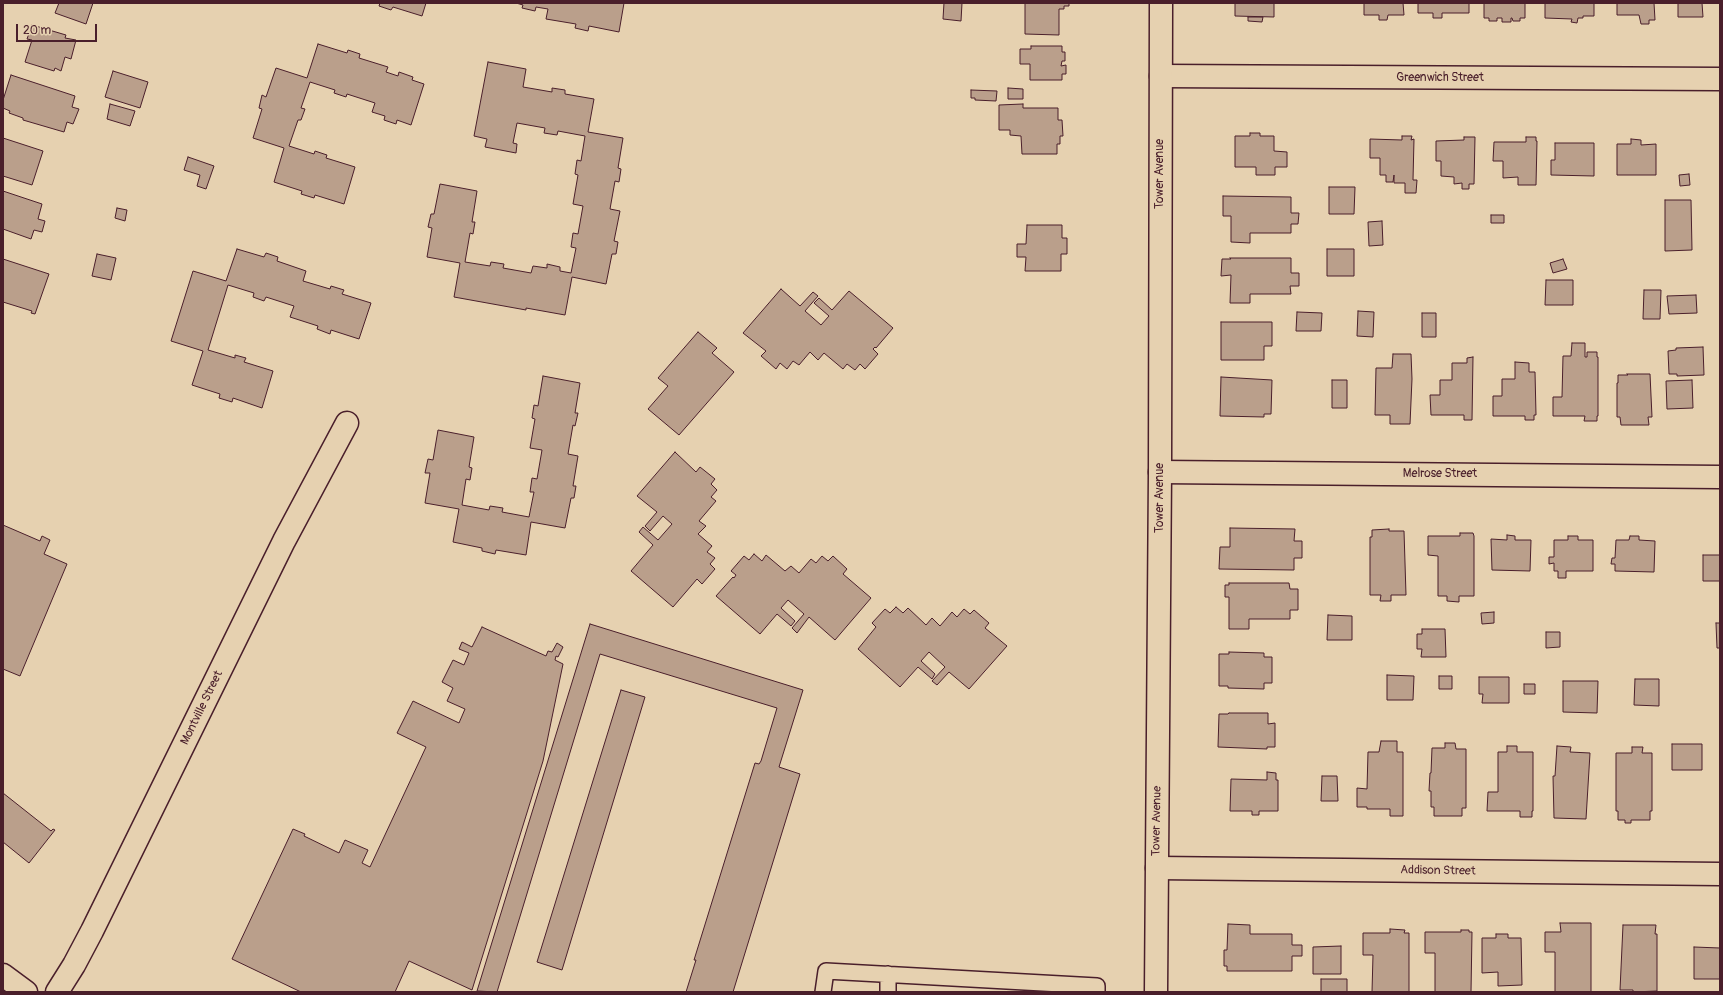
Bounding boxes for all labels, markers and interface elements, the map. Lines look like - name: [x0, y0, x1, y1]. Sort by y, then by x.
- scale bar: [18, 16, 99, 42]
- text: 20 m: [23, 23, 51, 38]
- street label: Greenwich Street: [1396, 71, 1484, 85]
- street label: Tower Avenue: [1153, 139, 1167, 209]
- street label: Tower Avenue: [1153, 463, 1167, 533]
- street label: Melrose Street: [1403, 467, 1477, 481]
- street label: Montville Street: [178, 669, 226, 747]
- street label: Tower Avenue: [1149, 786, 1165, 856]
- street label: Addison Street: [1400, 863, 1476, 879]

